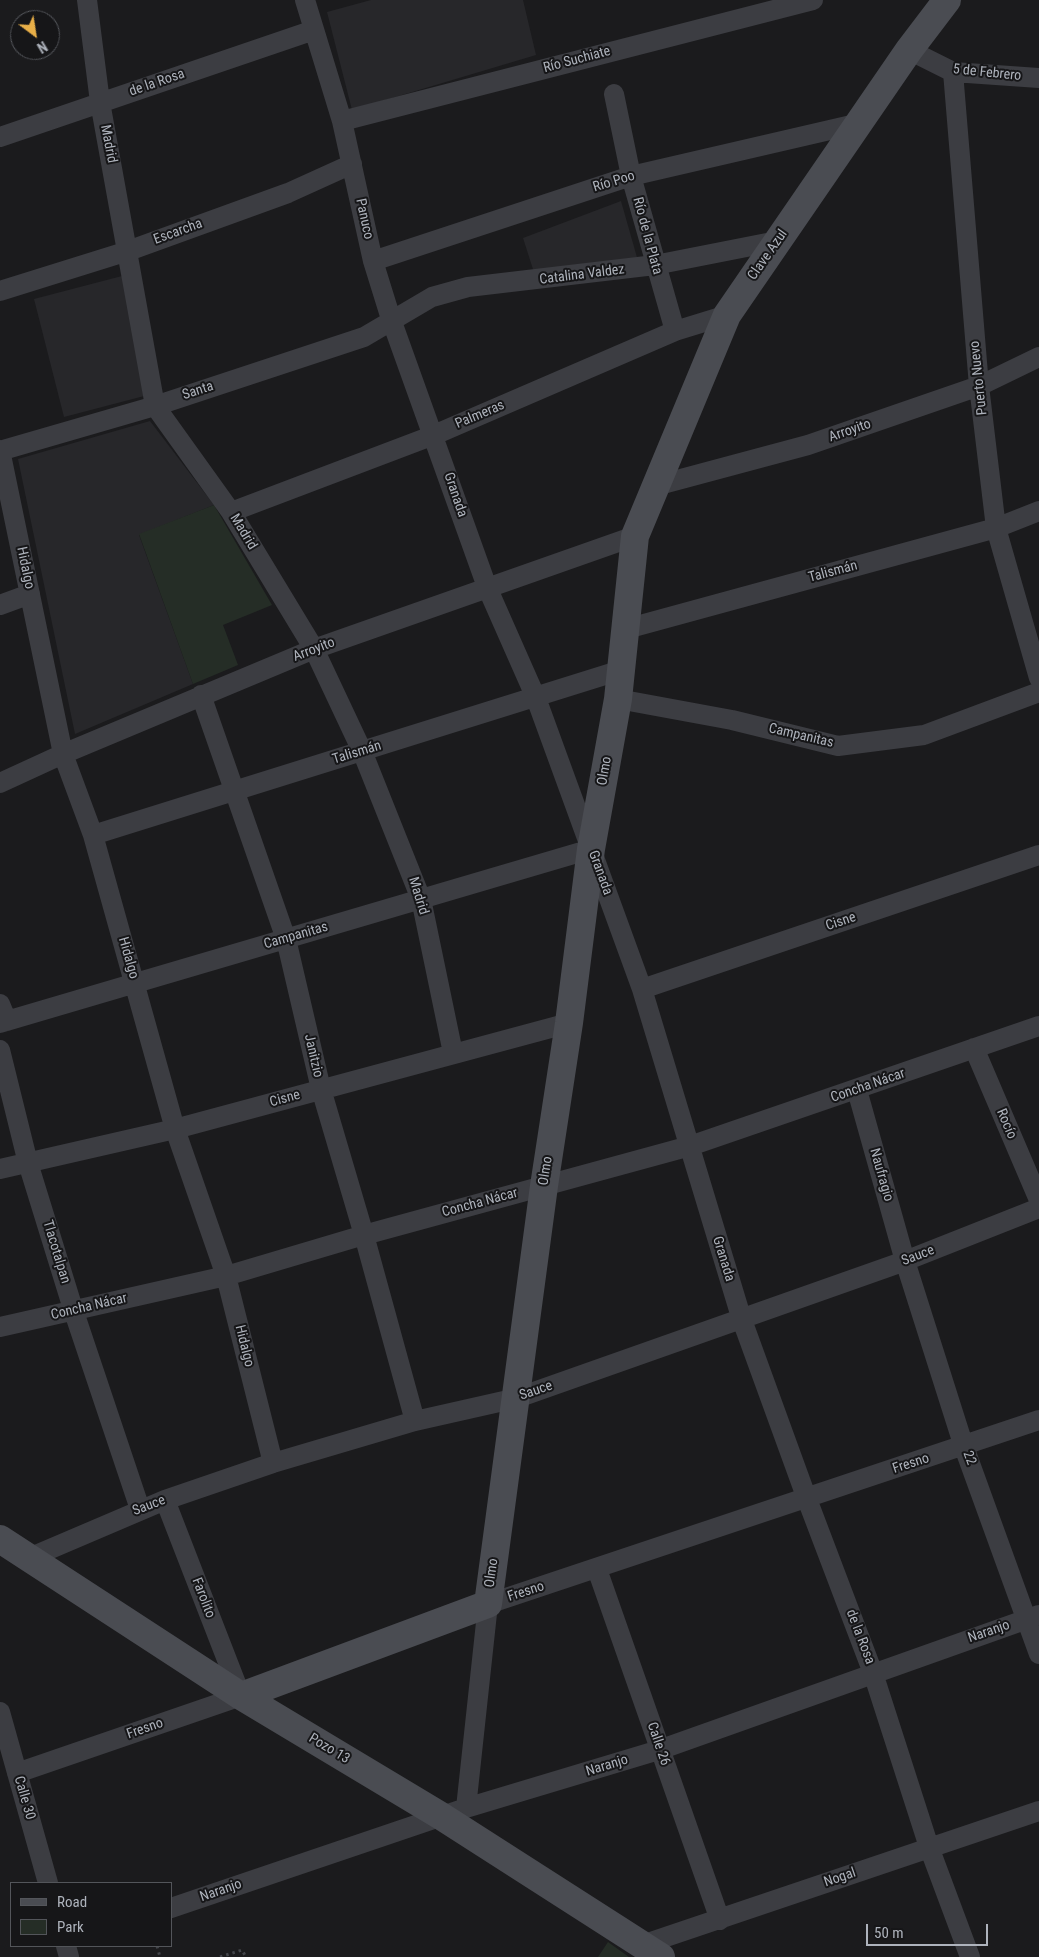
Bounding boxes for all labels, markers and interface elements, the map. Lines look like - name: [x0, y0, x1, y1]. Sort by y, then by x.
- north arrow: [10, 10, 60, 60]
- text: N: [34, 38, 50, 56]
- street label: Río Suchiate: [542, 43, 612, 77]
- street label: 5 de Febrero: [952, 61, 1022, 85]
- street label: de la Rosa: [127, 66, 187, 100]
- street label: Madrid: [96, 123, 120, 165]
- street label: Río Poo: [591, 168, 637, 196]
- street label: Río de la Plata: [629, 196, 665, 276]
- street label: Panuco: [351, 197, 377, 241]
- street label: Escarcha: [151, 215, 205, 249]
- street label: Clave Azul: [745, 227, 791, 283]
- street label: Catalina Valdez: [538, 261, 626, 289]
- street label: Puerto Nuevo: [967, 340, 991, 416]
- street label: Santa: [180, 378, 216, 404]
- street label: Palmeras: [453, 397, 507, 433]
- street label: Arroyito: [827, 416, 873, 446]
- street label: Granada: [440, 470, 470, 520]
- street label: Madrid: [226, 511, 260, 553]
- street label: Hidalgo: [12, 545, 38, 591]
- street label: Talismán: [807, 557, 859, 587]
- street label: Arroyito: [291, 634, 337, 666]
- street label: Campanitas: [767, 720, 835, 752]
- street label: Talismán: [331, 738, 383, 768]
- street label: Olmo: [594, 755, 616, 787]
- street label: Granada: [584, 848, 616, 898]
- street label: Madrid: [404, 875, 432, 917]
- street label: Cisne: [824, 909, 858, 935]
- street label: Campanitas: [262, 919, 330, 953]
- street label: Hidalgo: [114, 935, 142, 981]
- street label: Janitzio: [300, 1033, 326, 1079]
- street label: Concha Nácar: [829, 1065, 907, 1107]
- street label: Cisne: [268, 1087, 302, 1111]
- street label: Rocío: [992, 1106, 1020, 1142]
- street label: Naufragio: [865, 1147, 897, 1203]
- street label: Olmo: [535, 1155, 557, 1187]
- street label: Concha Nácar: [440, 1185, 520, 1221]
- street label: Tlacotalpan: [38, 1218, 74, 1286]
- street label: Granada: [708, 1234, 738, 1284]
- street label: Sauce: [899, 1242, 937, 1270]
- street label: Concha Nácar: [49, 1290, 129, 1324]
- street label: Hidalgo: [231, 1323, 257, 1369]
- street label: Sauce: [517, 1378, 555, 1404]
- street label: 22: [959, 1449, 979, 1467]
- street label: Fresno: [891, 1450, 931, 1478]
- street label: Sauce: [130, 1492, 168, 1520]
- street label: Olmo: [482, 1557, 502, 1589]
- street label: Farolito: [188, 1575, 218, 1621]
- street label: Fresno: [506, 1578, 546, 1606]
- street label: de la Rosa: [842, 1607, 878, 1667]
- street label: Naranjo: [966, 1617, 1012, 1647]
- street label: Fresno: [125, 1715, 165, 1743]
- street label: Calle 26: [643, 1720, 673, 1768]
- street label: Pozo 13: [306, 1730, 352, 1768]
- street label: Naranjo: [584, 1752, 630, 1780]
- street label: Calle 30: [10, 1774, 38, 1822]
- street label: Nogal: [822, 1865, 858, 1891]
- street label: Naranjo: [198, 1876, 244, 1906]
- legend: [10, 1882, 172, 1947]
- text: Road: [57, 1893, 87, 1911]
- scale bar: [869, 1914, 992, 1946]
- text: Park: [57, 1918, 84, 1936]
- text: 50 m: [874, 1924, 904, 1942]

